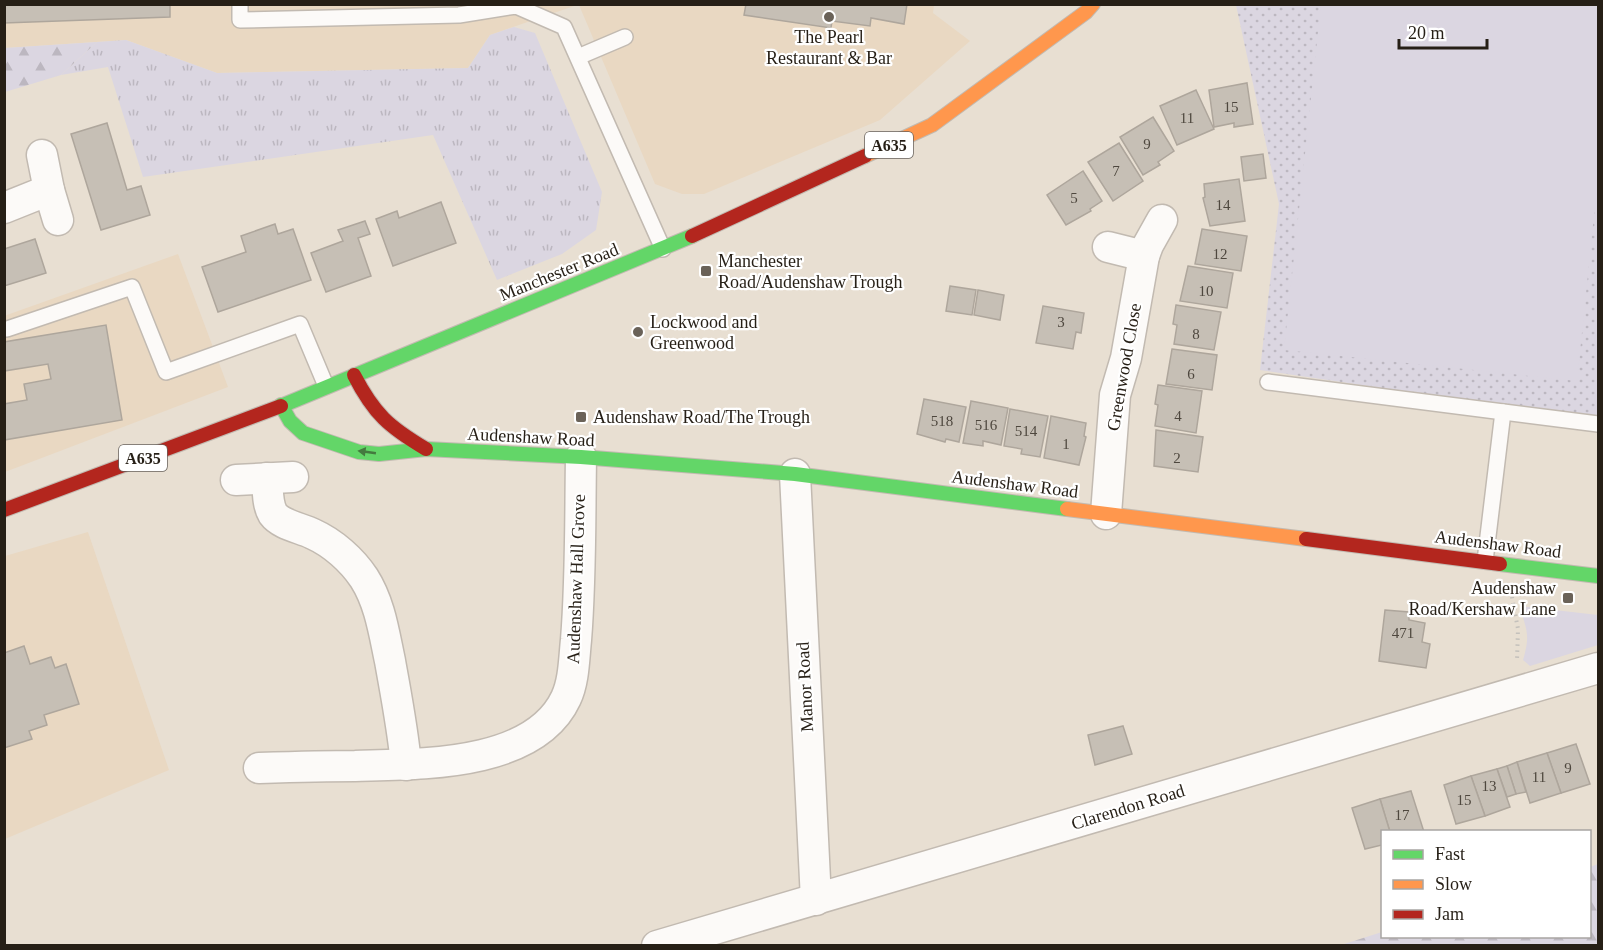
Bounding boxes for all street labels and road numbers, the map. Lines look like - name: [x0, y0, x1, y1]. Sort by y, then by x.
- road number: A635: [865, 132, 913, 158]
- street label: Manchester Road: [497, 239, 621, 305]
- street label: Greenwood Close: [1103, 302, 1145, 432]
- street label: Audenshaw Road: [467, 424, 595, 450]
- road number: A635: [119, 445, 167, 471]
- street label: Audenshaw Road: [951, 466, 1079, 502]
- street label: Audenshaw Hall Grove: [563, 494, 589, 664]
- street label: Audenshaw Road: [1434, 526, 1562, 562]
- street label: Manor Road: [793, 641, 817, 733]
- street label: Clarendon Road: [1069, 780, 1187, 834]

